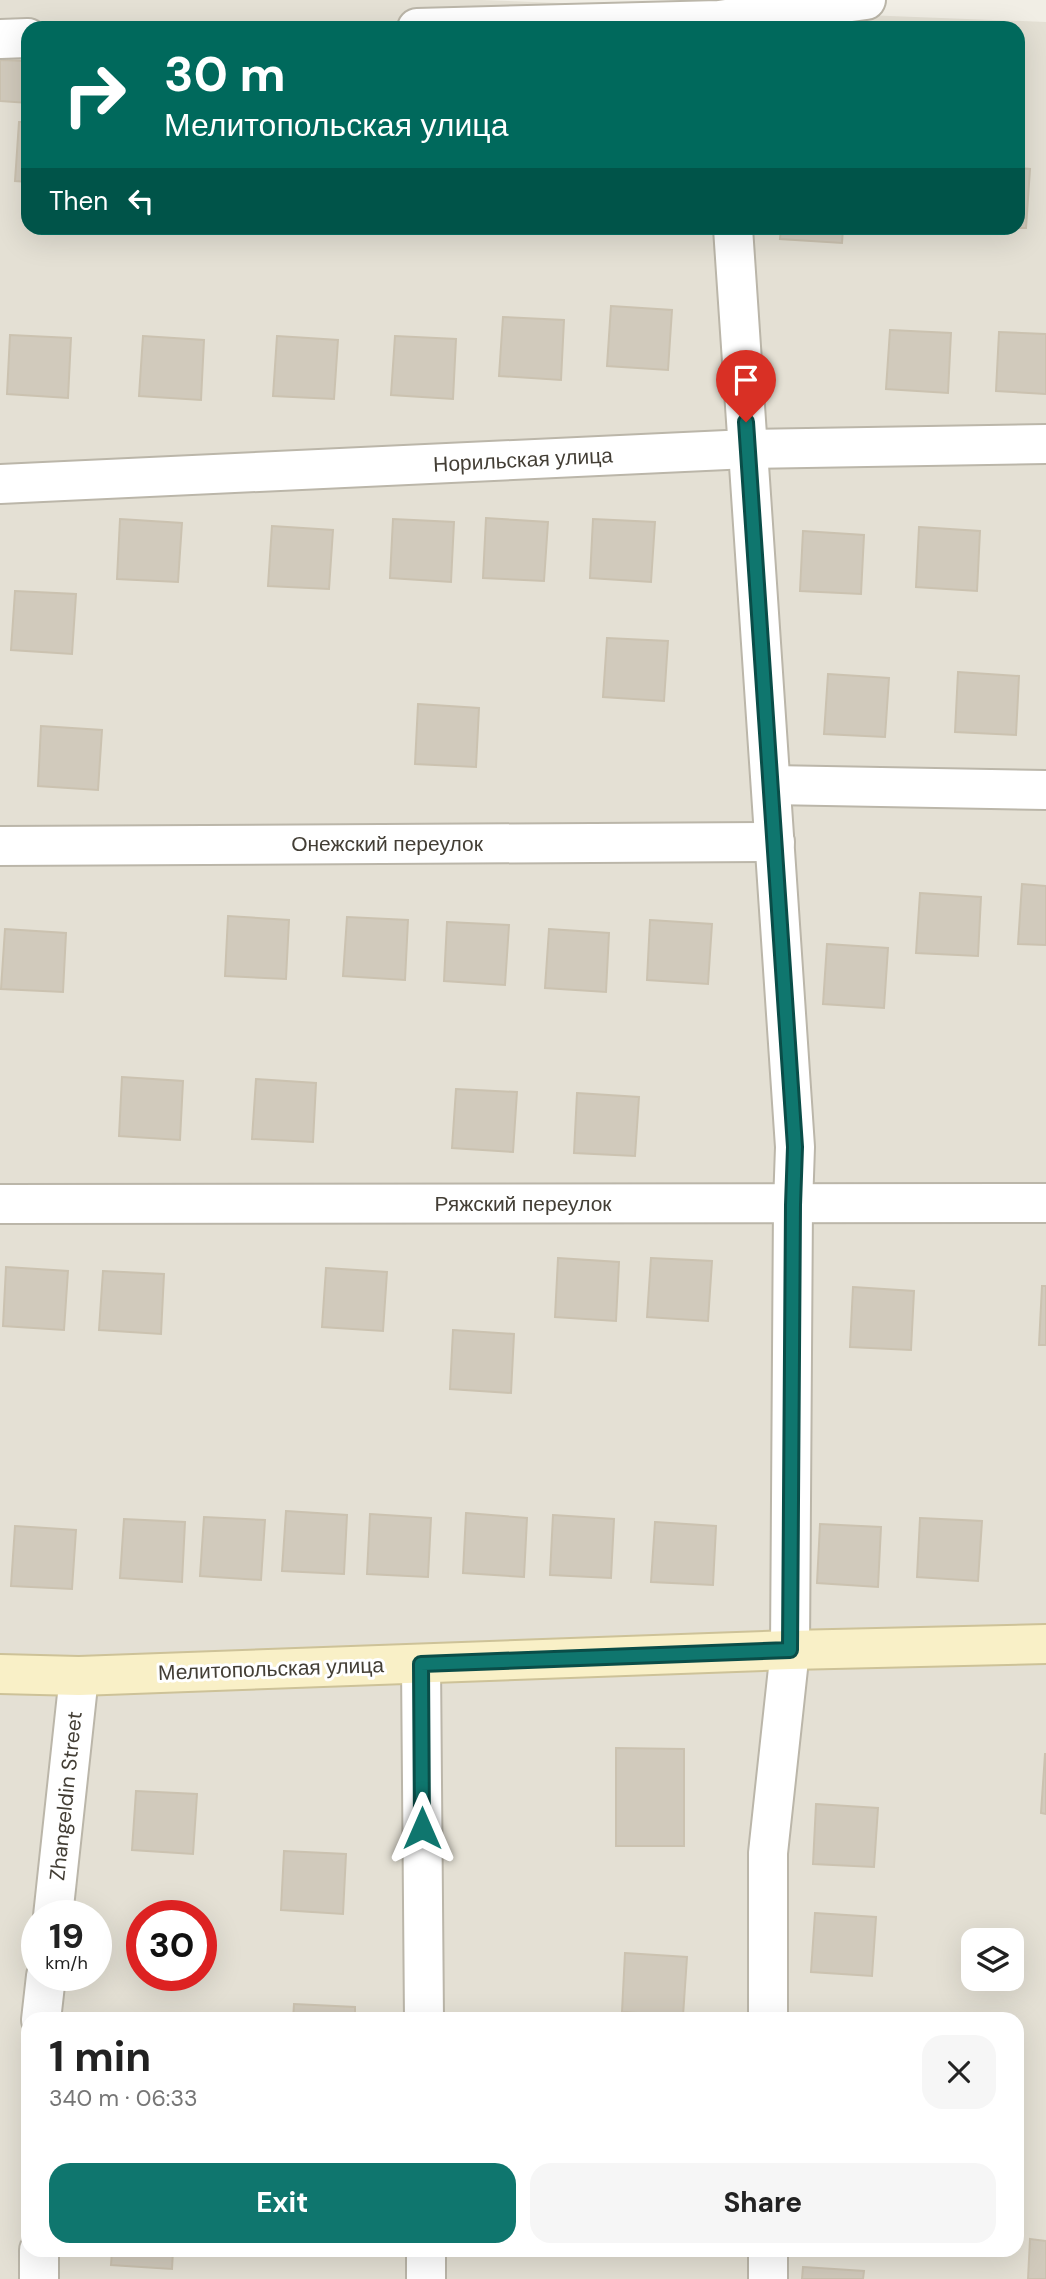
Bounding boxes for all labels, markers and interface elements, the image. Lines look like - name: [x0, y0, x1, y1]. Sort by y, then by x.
- text: 30 m: [164, 42, 286, 106]
- icon: right: [49, 49, 140, 140]
- text: Мелитопольская улица: [164, 104, 508, 146]
- icon: left: [122, 182, 160, 220]
- text: Then: [49, 184, 108, 218]
- pin: [716, 350, 776, 422]
- icon: arrive: [727, 361, 765, 399]
- street label: Норильская улица: [432, 441, 614, 479]
- street label: Онежский переулок: [291, 830, 484, 858]
- street label: Ряжский переулок: [434, 1190, 612, 1218]
- street label: Мелитопольская улица: [158, 1651, 385, 1687]
- street label: Zhangeldin Street: [43, 1710, 89, 1882]
- position arrow: [385, 1791, 459, 1865]
- speed limit sign: 30: [126, 1900, 217, 1991]
- text: 19: [49, 1913, 84, 1959]
- map controls: [961, 1928, 1024, 1991]
- button: layers: [961, 1928, 1024, 1991]
- text: km/h: [45, 1951, 88, 1975]
- text: 1 min: [49, 2029, 151, 2084]
- button: close: [922, 2035, 996, 2109]
- text: 340 m · 06:33: [49, 2083, 198, 2113]
- button: Exit: [49, 2163, 516, 2243]
- button: Share: [530, 2163, 996, 2243]

